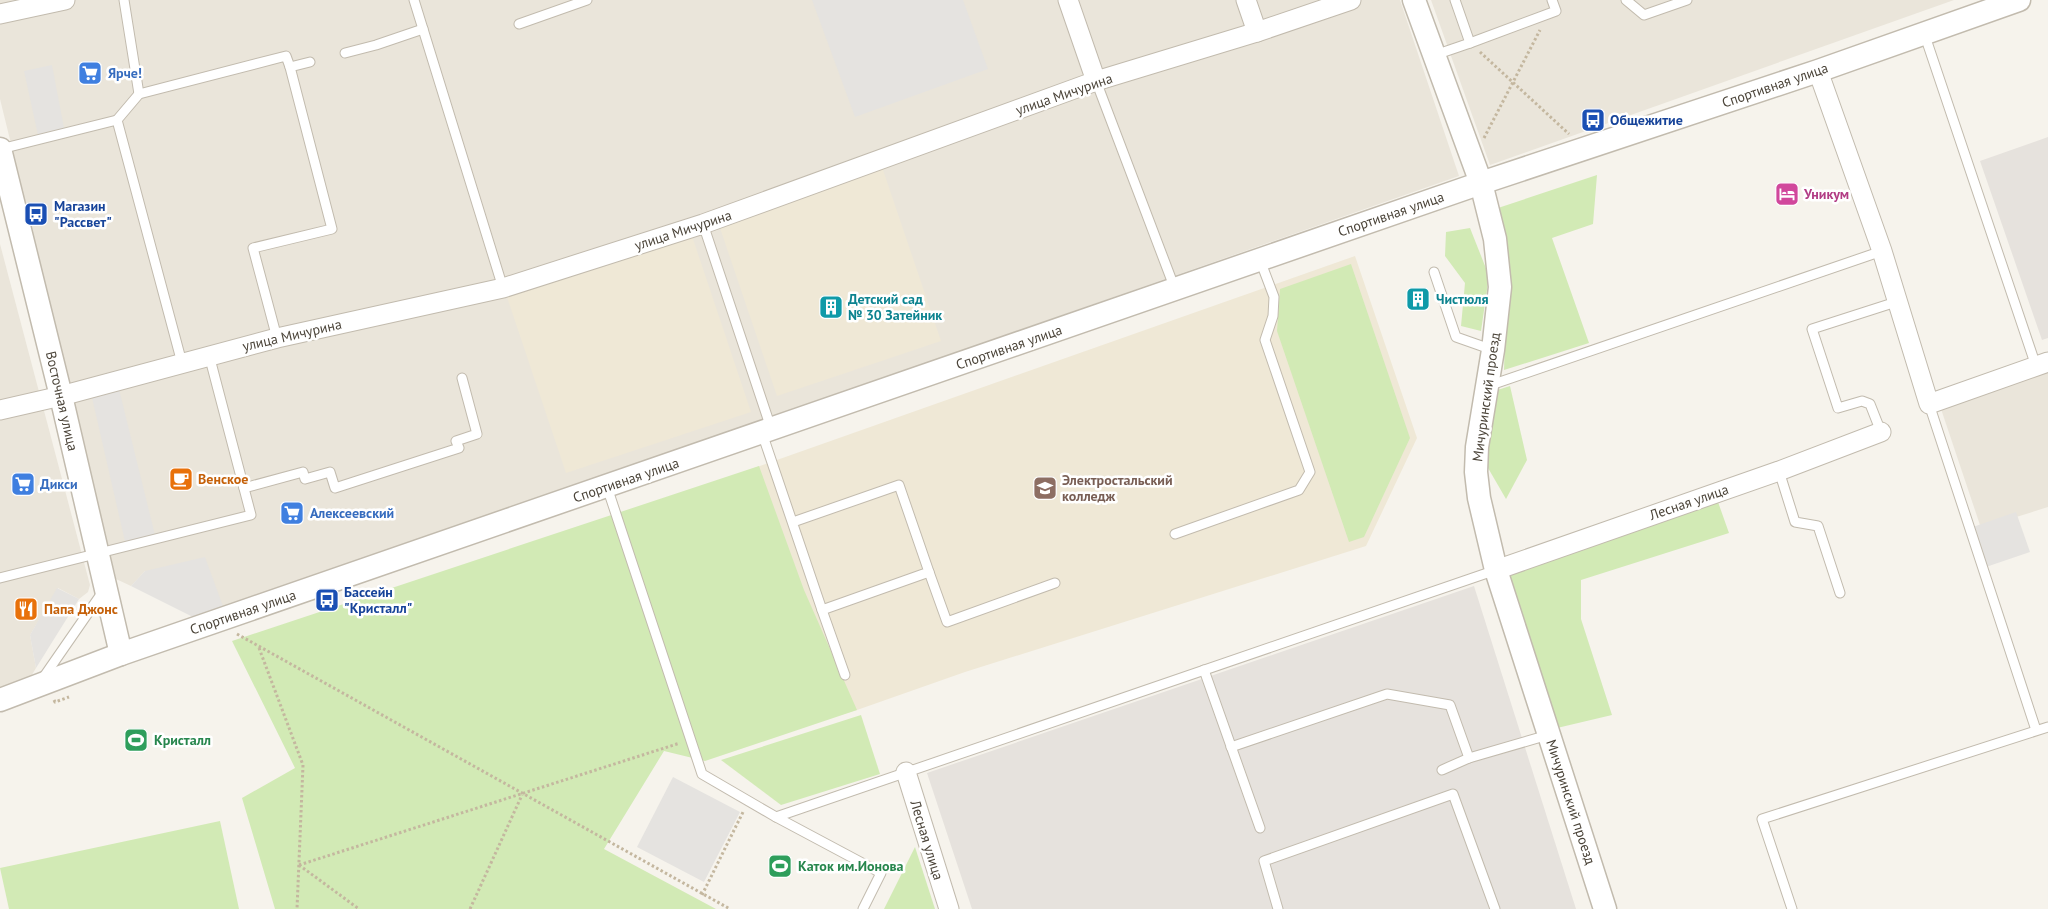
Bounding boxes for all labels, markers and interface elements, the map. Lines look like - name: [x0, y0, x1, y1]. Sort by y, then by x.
- street label: Спортивная улица: [1720, 58, 1830, 112]
- supermarket icon: Ярче!: [77, 60, 103, 86]
- place label: Ярче!: [108, 64, 142, 82]
- street label: улица Мичурина: [1013, 69, 1115, 119]
- bus stop icon: Общежитие: [1580, 107, 1606, 133]
- place label: Общежитие: [1610, 111, 1683, 129]
- hotel icon: Уникум: [1774, 181, 1800, 207]
- place label: Уникум: [1803, 185, 1849, 203]
- street label: Спортивная улица: [1336, 187, 1446, 241]
- place label: Магазин "Рассвет": [54, 197, 112, 231]
- bus stop icon: Магазин "Рассвет": [23, 201, 49, 227]
- street label: улица Мичурина: [632, 206, 734, 254]
- building icon: Чистюля: [1405, 286, 1431, 312]
- place label: Детский сад № 30 Затейник: [848, 290, 942, 324]
- place label: Чистюля: [1436, 290, 1489, 308]
- building icon: Детский сад № 30 Затейник: [818, 294, 844, 320]
- street label: улица Мичурина: [241, 315, 343, 355]
- street label: Спортивная улица: [954, 320, 1064, 374]
- street label: Мичуринский проезд: [1468, 331, 1504, 463]
- street label: Восточная улица: [42, 349, 82, 453]
- street label: Спортивная улица: [571, 453, 681, 507]
- cafe icon: Венское: [168, 466, 194, 492]
- place label: Венское: [198, 470, 248, 488]
- supermarket icon: Дикси: [10, 471, 36, 497]
- place label: Электростальский колледж: [1062, 471, 1173, 505]
- place label: Дикси: [40, 475, 78, 493]
- school or university icon: Электростальский колледж: [1032, 475, 1058, 501]
- street label: Лесная улица: [1646, 480, 1731, 524]
- supermarket icon: Алексеевский: [279, 500, 305, 526]
- place label: Алексеевский: [310, 504, 394, 522]
- place label: Бассейн "Кристалл": [344, 583, 412, 617]
- street label: Спортивная улица: [188, 585, 298, 639]
- bus stop icon: Бассейн "Кристалл": [314, 587, 340, 613]
- restaurant icon: Папа Джонс: [13, 596, 39, 622]
- place label: Папа Джонс: [44, 600, 118, 618]
- sports icon: Кристалл: [123, 727, 149, 753]
- place label: Кристалл: [154, 731, 211, 749]
- street label: Мичуринский проезд: [1542, 737, 1600, 867]
- street label: Лесная улица: [906, 797, 948, 882]
- sports icon: Каток им.Ионова: [767, 853, 793, 879]
- place label: Каток им.Ионова: [798, 857, 904, 875]

